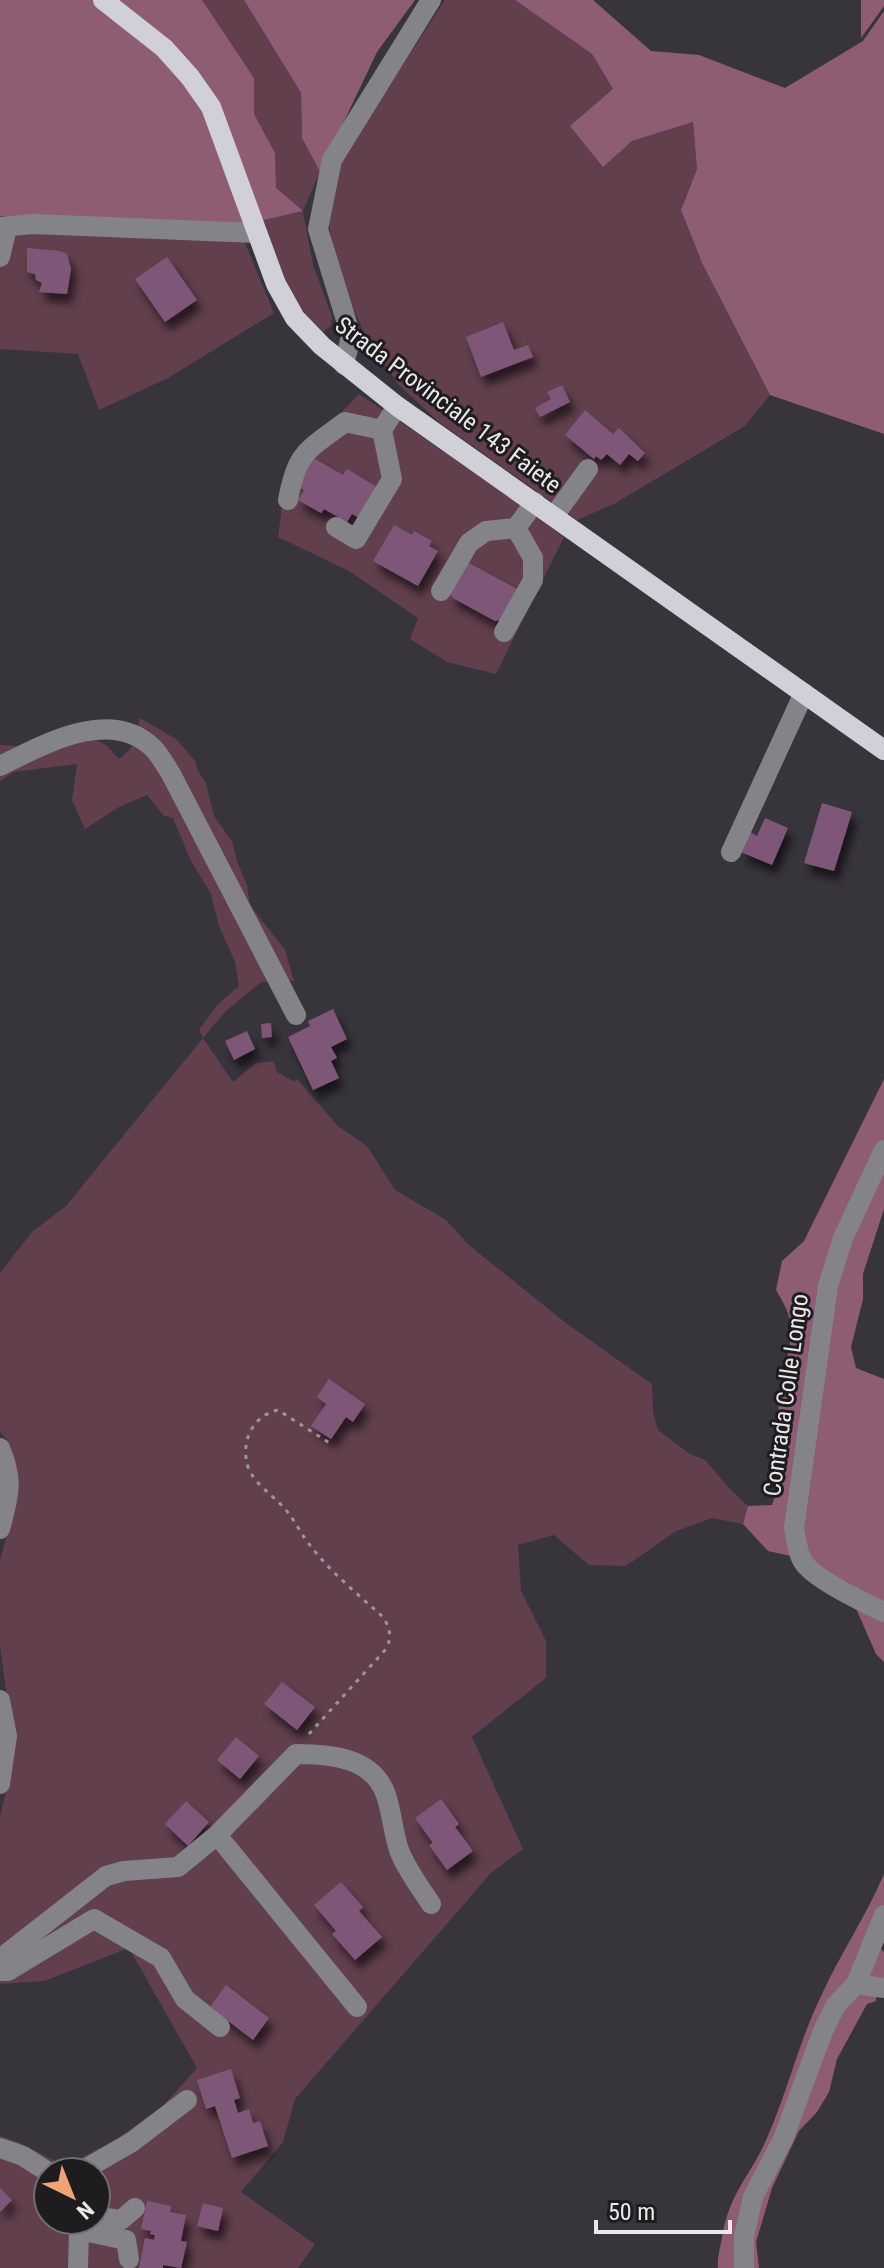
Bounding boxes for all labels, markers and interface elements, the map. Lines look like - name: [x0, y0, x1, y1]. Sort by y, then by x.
- street label: Strada Provinciale 143 Faiete: [330, 311, 566, 499]
- street label: Contrada Colle Longo: [758, 1292, 814, 1498]
- north arrow: [32, 2156, 112, 2236]
- scale bar: [596, 2184, 730, 2234]
- text: N: [72, 2197, 99, 2224]
- text: 50 m: [608, 2198, 655, 2226]

